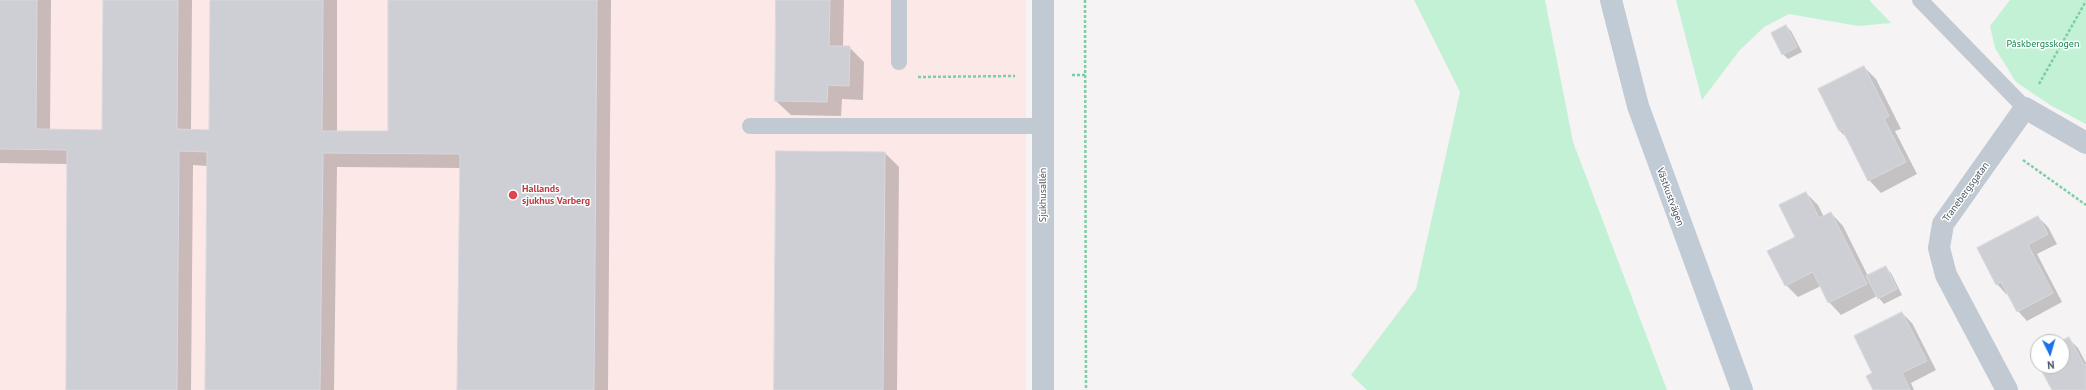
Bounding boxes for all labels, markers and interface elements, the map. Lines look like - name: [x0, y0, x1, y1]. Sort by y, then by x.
- park label: Påskbergsskogen: [2007, 38, 2079, 50]
- street label: Tranebergsgatan: [1940, 160, 1992, 224]
- street label: Västkustvägen: [1654, 166, 1686, 228]
- street label: Sjukhusallén: [1037, 168, 1049, 222]
- place label: Hallands sjukhus Varberg: [522, 183, 590, 206]
- marker: Hallands sjukhus Varberg: [507, 189, 519, 201]
- north arrow: [2030, 334, 2070, 374]
- text: N: [2047, 358, 2055, 372]

